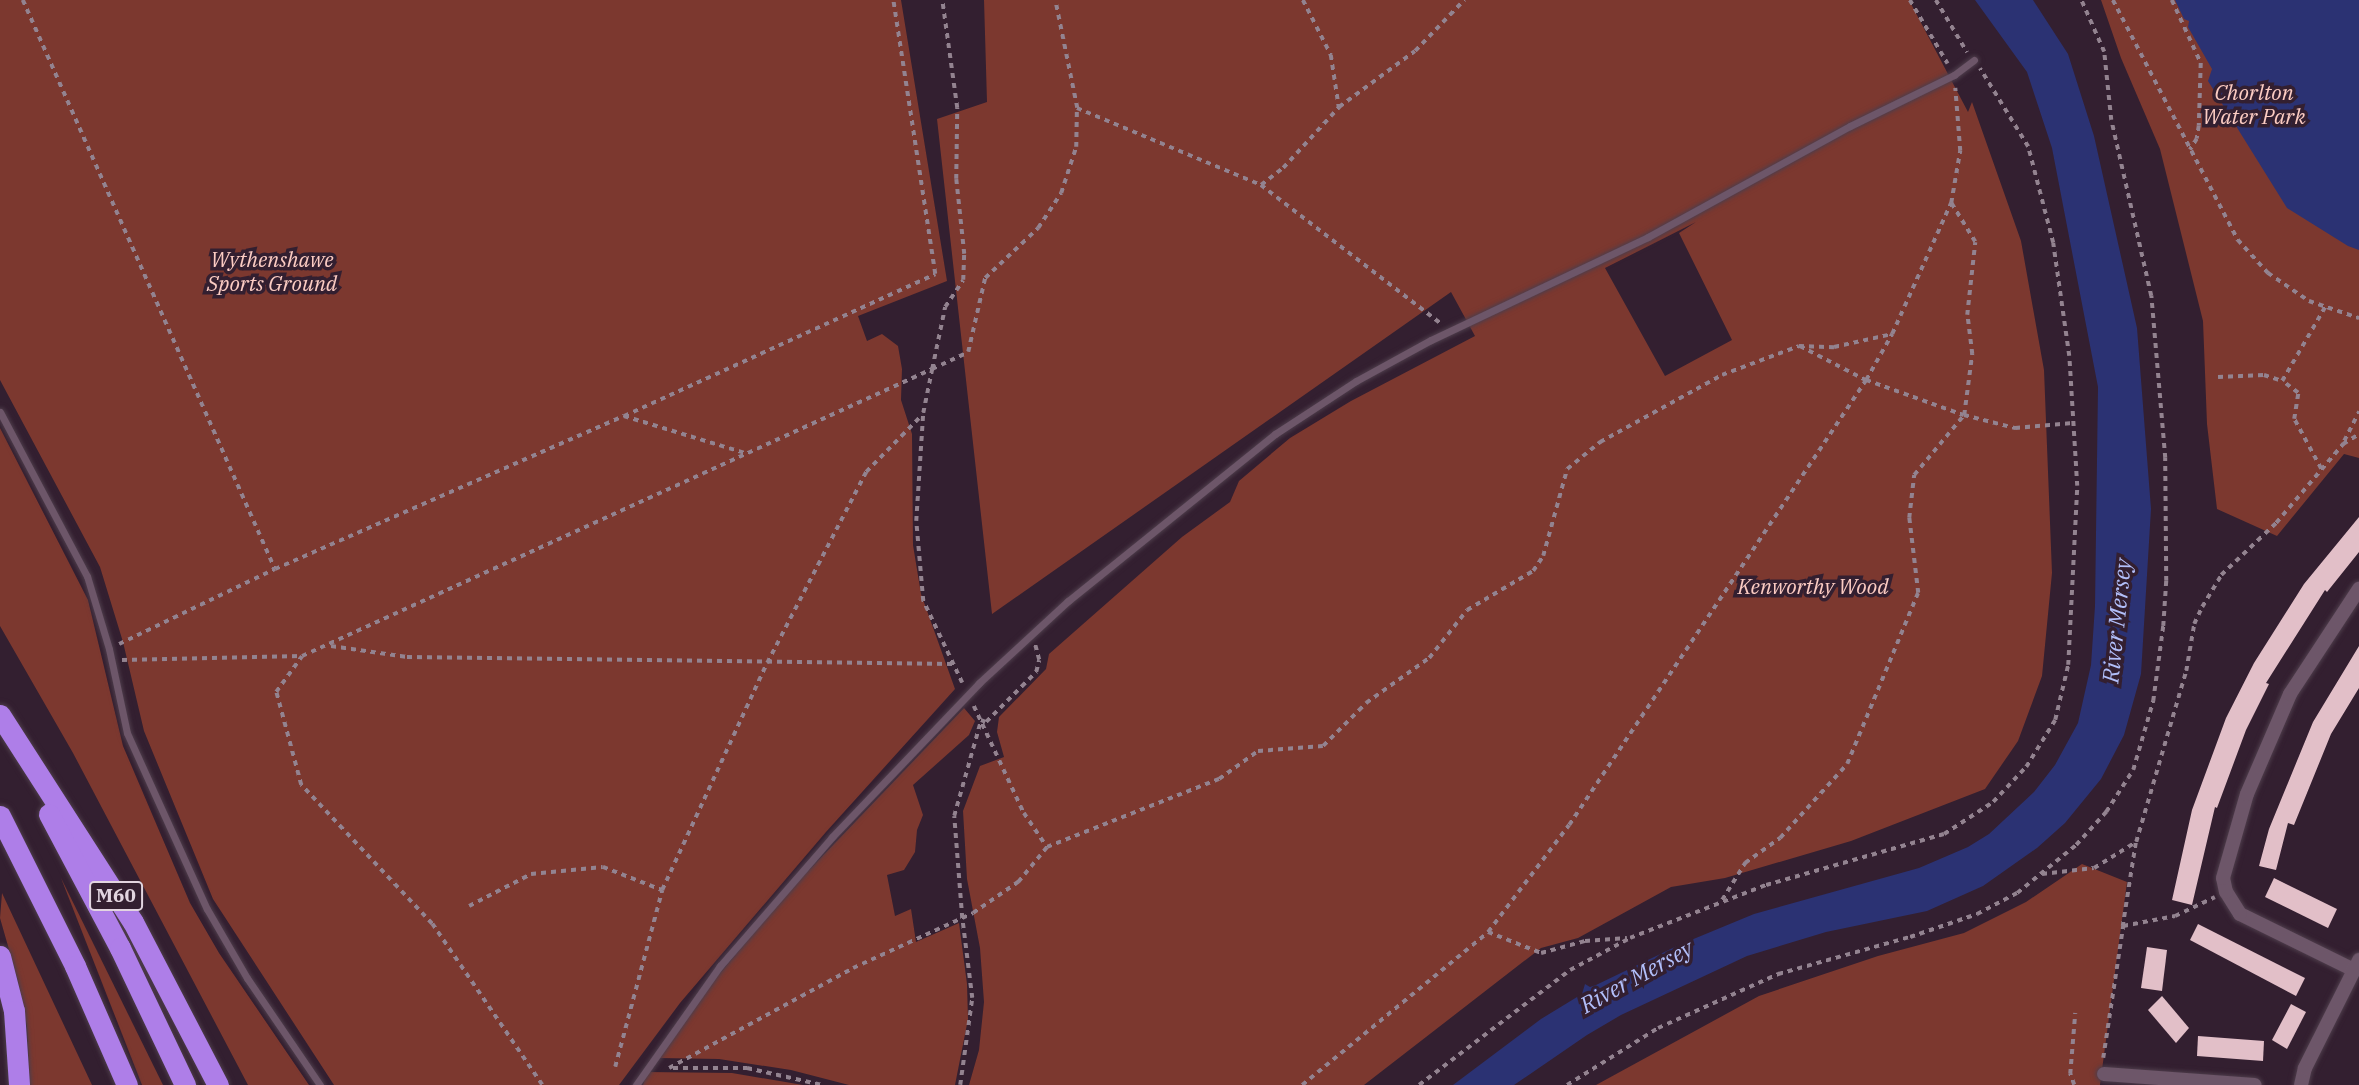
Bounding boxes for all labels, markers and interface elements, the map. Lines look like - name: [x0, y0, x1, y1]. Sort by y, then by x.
- park label: Chorlton Water Park: [2202, 79, 2306, 129]
- park label: Wythenshawe Sports Ground: [207, 246, 337, 296]
- water label: River Mersey: [2096, 558, 2136, 684]
- park label: Kenworthy Wood: [1737, 573, 1889, 599]
- road number: M60: [88, 880, 144, 912]
- water label: River Mersey: [1575, 934, 1697, 1018]

